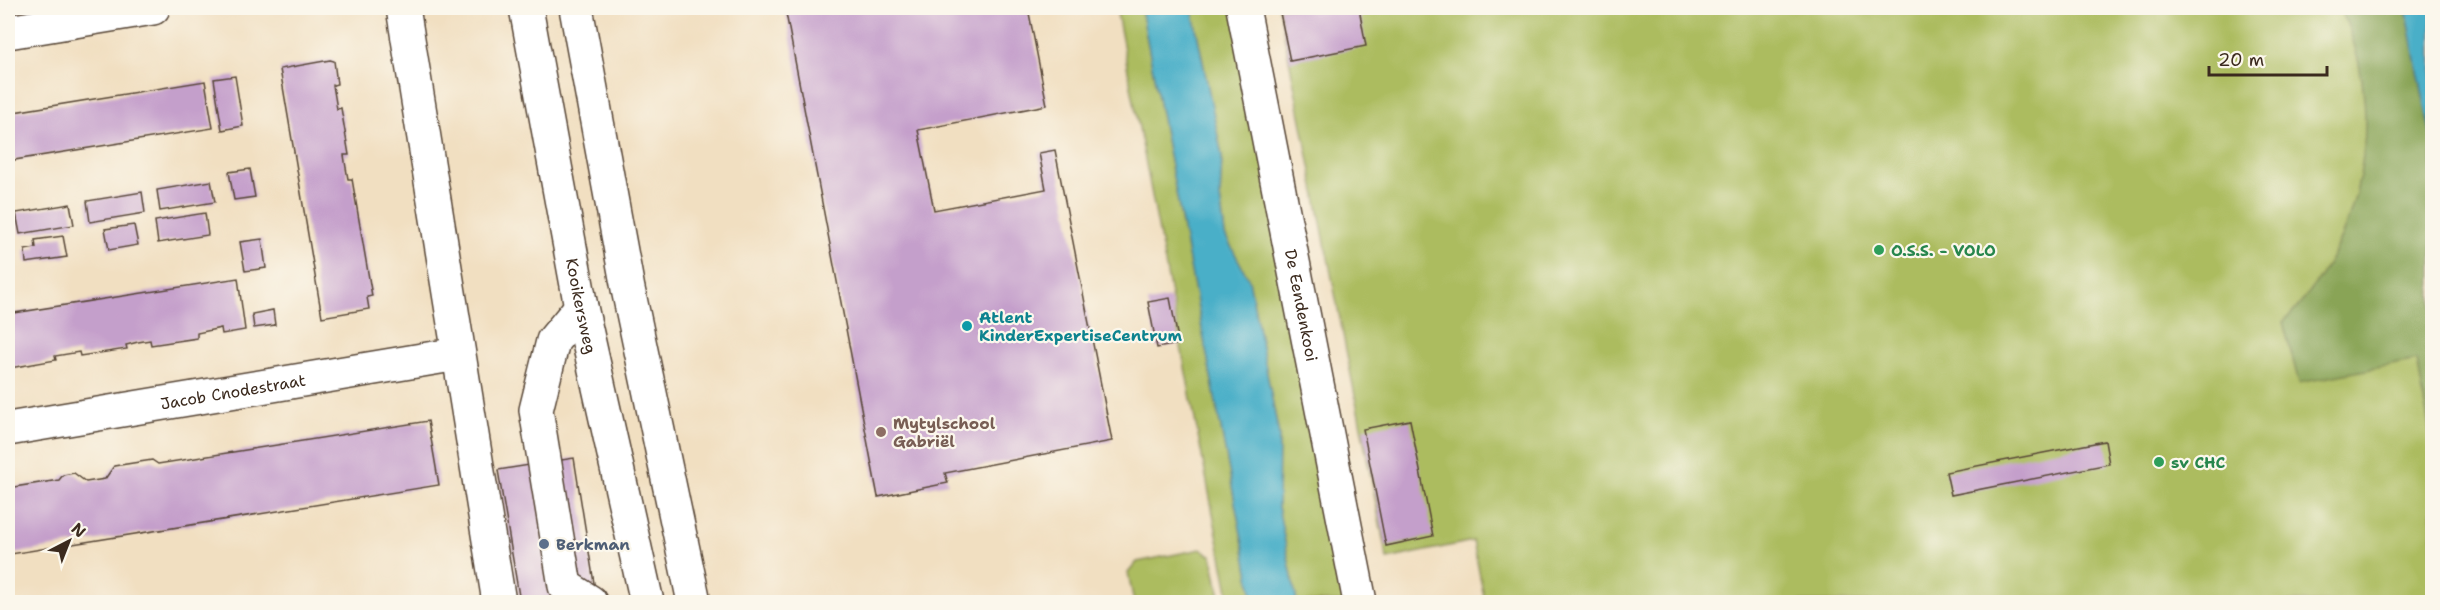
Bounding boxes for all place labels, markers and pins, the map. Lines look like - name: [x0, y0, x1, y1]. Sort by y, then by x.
- place label: O.S.S. - VOLO: [1891, 240, 1996, 261]
- marker: O.S.S. - VOLO: [1872, 243, 1886, 257]
- place label: Atlent KinderExpertiseCentrum: [979, 307, 1183, 346]
- marker: Atlent KinderExpertiseCentrum: [960, 319, 974, 333]
- place label: Mytylschool Gabriël: [893, 413, 996, 452]
- marker: Mytylschool Gabriël: [874, 425, 888, 439]
- place label: sv CHC: [2171, 452, 2225, 473]
- marker: sv CHC: [2152, 455, 2166, 469]
- place label: Berkman: [556, 534, 630, 555]
- marker: Berkman: [537, 537, 551, 551]

